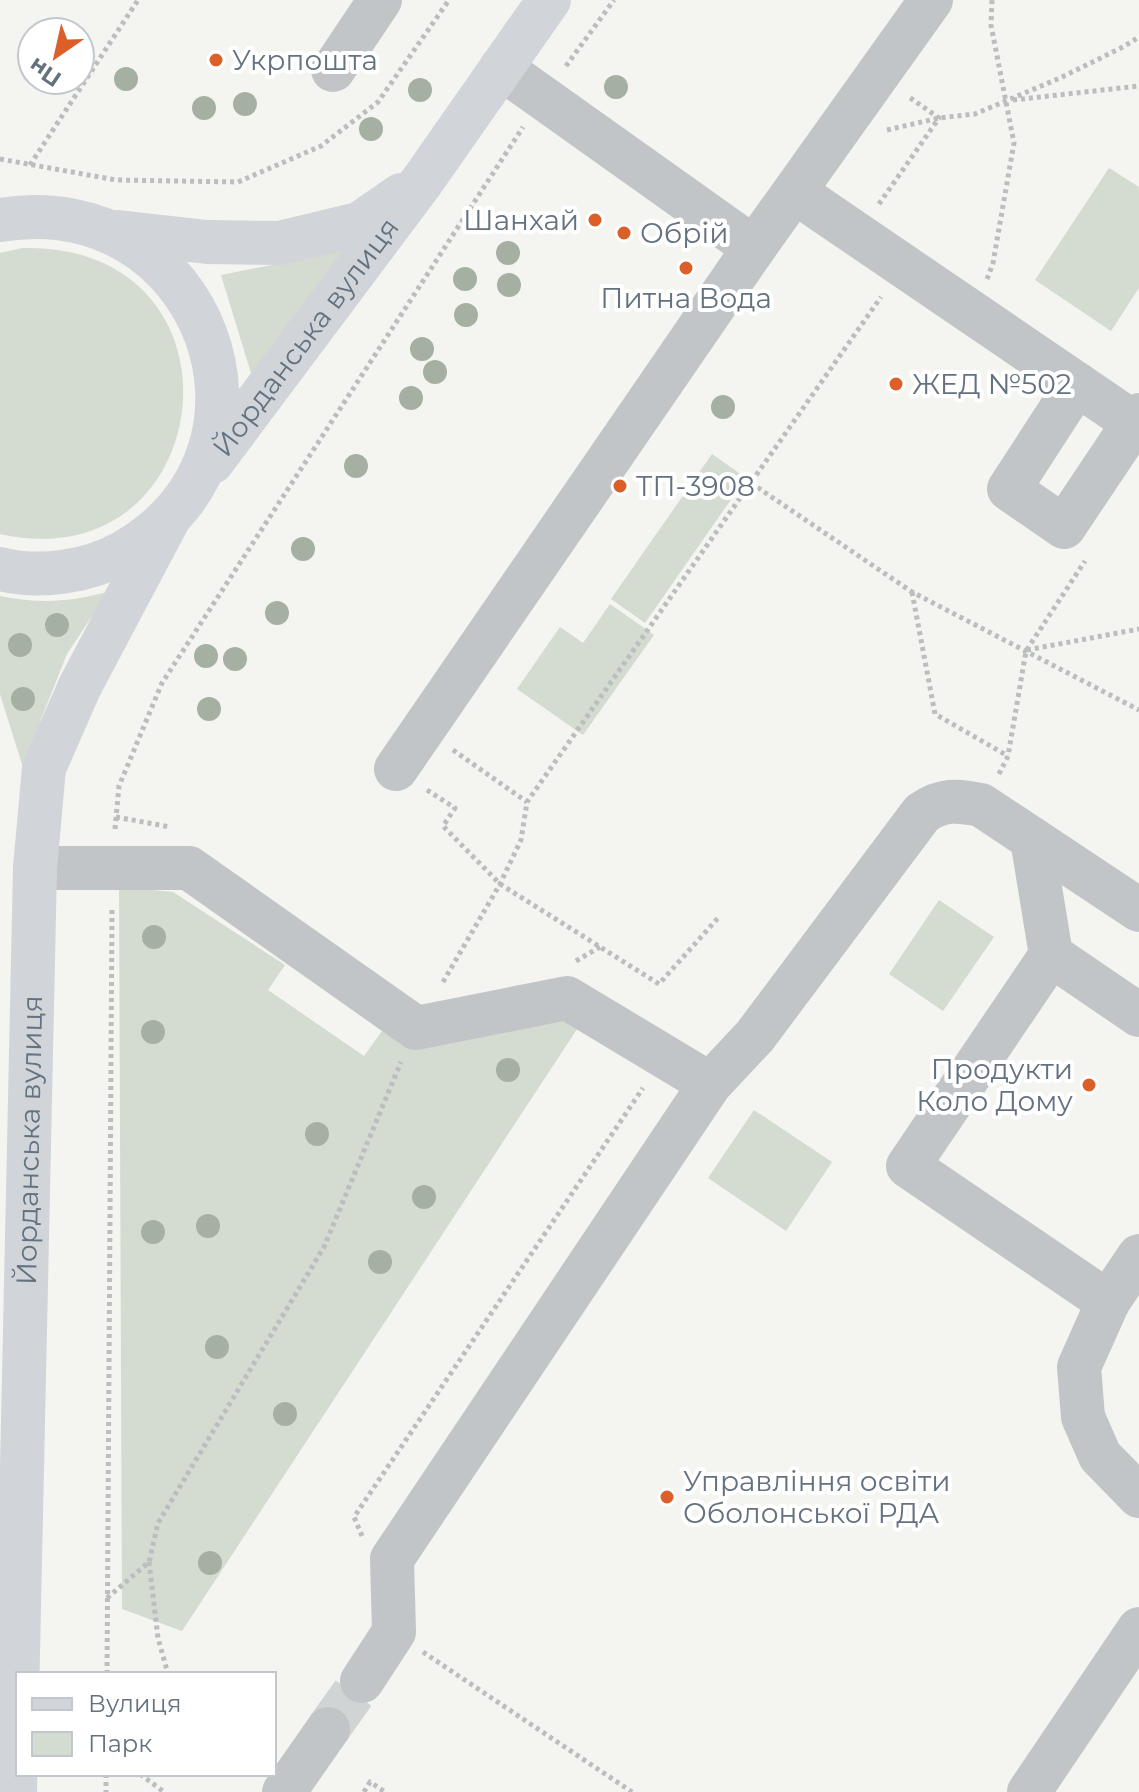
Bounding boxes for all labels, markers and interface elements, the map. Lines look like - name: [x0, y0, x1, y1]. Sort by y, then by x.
- north arrow: [16, 16, 96, 96]
- place label: Укрпошта: [232, 43, 378, 77]
- marker: Укрпошта: [207, 51, 225, 69]
- text: Пн: [24, 52, 66, 93]
- place label: Шанхай: [463, 203, 579, 237]
- street label: Йорданська вулиця: [205, 211, 406, 463]
- marker: Шанхай: [586, 211, 604, 229]
- place label: Обрій: [640, 216, 728, 250]
- marker: Обрій: [615, 224, 633, 242]
- marker: Питна Вода: [677, 259, 695, 277]
- place label: Питна Вода: [600, 281, 772, 315]
- place label: ЖЕД №502: [912, 367, 1072, 401]
- marker: ЖЕД №502: [887, 375, 905, 393]
- place label: ТП-3908: [636, 469, 755, 503]
- marker: ТП-3908: [611, 477, 629, 495]
- street label: Йорданська вулиця: [9, 995, 49, 1285]
- place label: Продукти Коло Дому: [916, 1052, 1073, 1118]
- marker: Продукти Коло Дому: [1080, 1076, 1098, 1094]
- place label: Управління освіти Оболонської РДА: [683, 1464, 951, 1530]
- marker: Управління освіти Оболонської РДА: [658, 1488, 676, 1506]
- legend: [16, 1672, 276, 1776]
- text: Вулиця: [88, 1689, 181, 1718]
- text: Парк: [88, 1729, 152, 1758]

